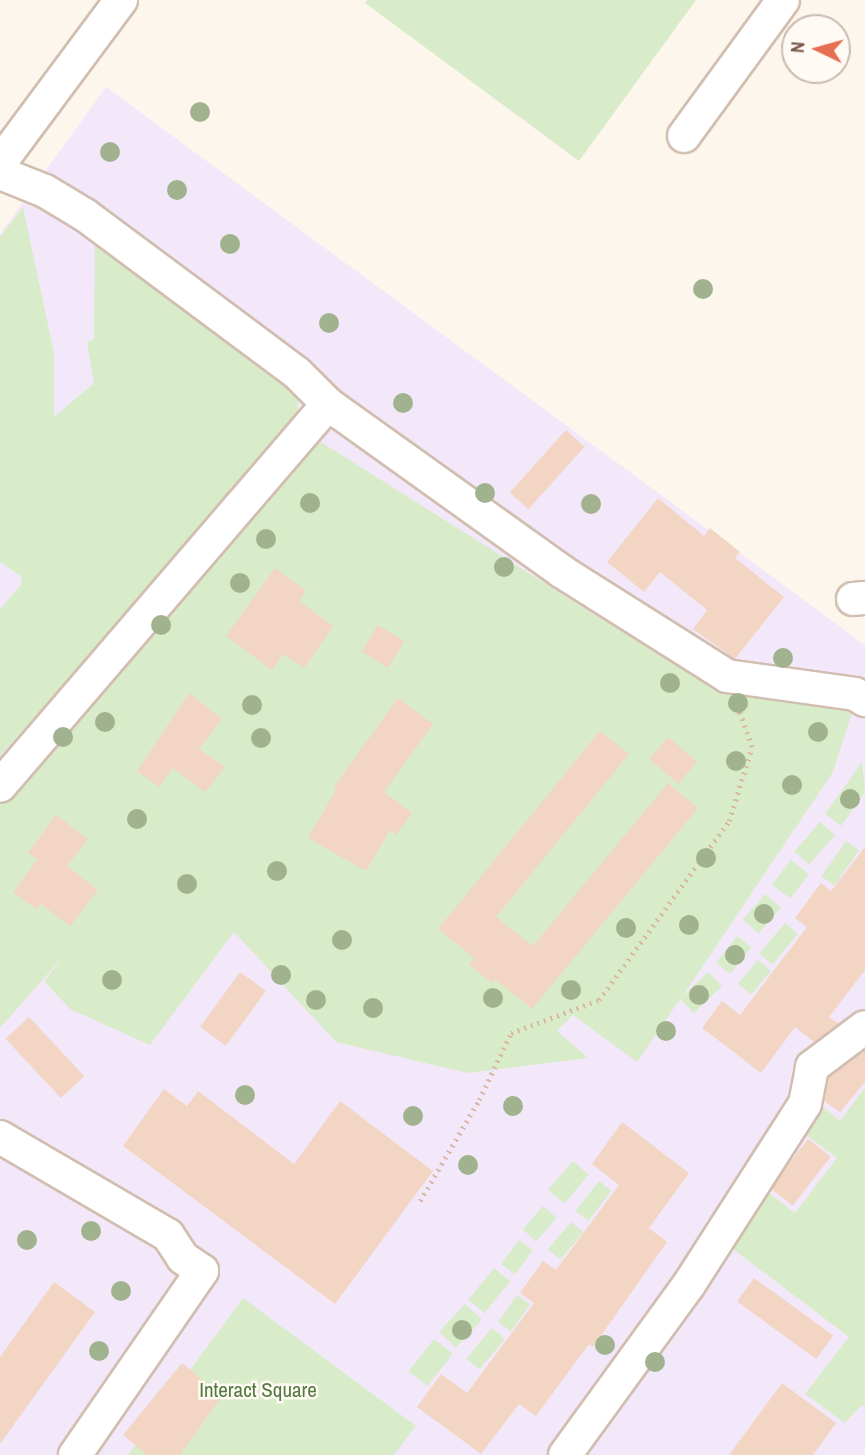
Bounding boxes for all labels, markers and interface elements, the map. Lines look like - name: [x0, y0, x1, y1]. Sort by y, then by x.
- north arrow: [781, 14, 851, 84]
- text: N: [784, 41, 811, 54]
- park label: Interact Square: [199, 1377, 317, 1403]

